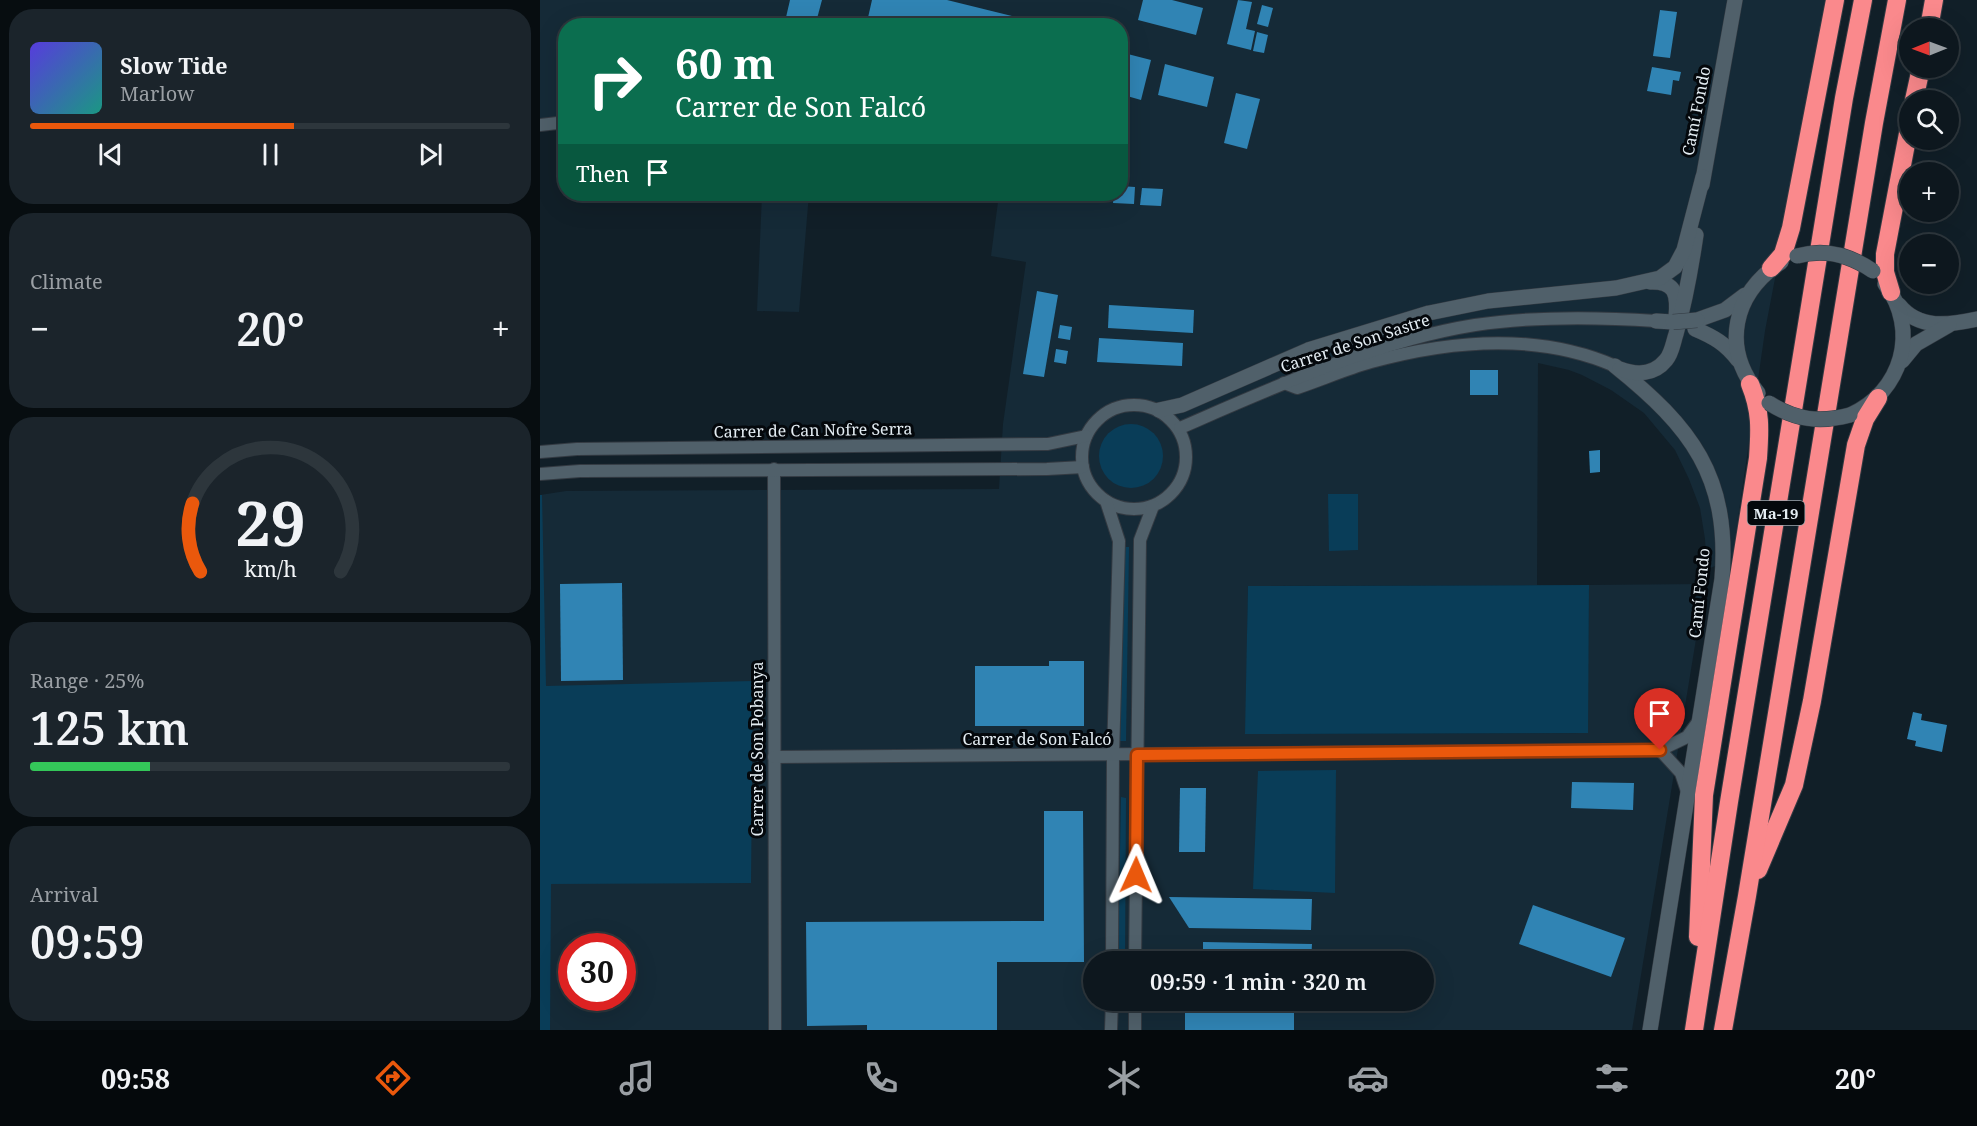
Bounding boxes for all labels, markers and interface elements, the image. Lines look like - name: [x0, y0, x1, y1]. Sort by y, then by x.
- north arrow: [1899, 18, 1959, 78]
- map controls: [1899, 18, 1959, 294]
- text: 60 m: [675, 34, 775, 91]
- icon: right: [576, 42, 654, 120]
- text: Slow Tide: [120, 50, 228, 80]
- street label: Camí Fondo: [1677, 64, 1715, 158]
- text: Marlow: [120, 80, 194, 107]
- text: Carrer de Son Falcó: [675, 88, 926, 125]
- button: search: [1899, 90, 1959, 150]
- icon: previous: [94, 138, 127, 171]
- icon: pause: [254, 138, 287, 171]
- icon: next: [414, 138, 447, 171]
- icon: arrive: [641, 156, 674, 189]
- text: Then: [576, 158, 629, 188]
- button: +: [1899, 162, 1959, 222]
- button: −: [1899, 234, 1959, 294]
- text: Climate: [30, 268, 103, 295]
- text: 20°: [236, 298, 305, 359]
- text: −: [30, 306, 49, 351]
- text: +: [492, 306, 510, 351]
- street label: Carrer de Son Sastre: [1278, 308, 1432, 378]
- street label: Carrer de Can Nofre Serra: [714, 417, 912, 443]
- text: 29: [235, 479, 305, 564]
- road number: Ma-19: [1748, 501, 1804, 525]
- street label: Camí Fondo: [1683, 547, 1715, 639]
- text: km/h: [244, 554, 297, 583]
- street label: Carrer de Son Pobanya: [746, 662, 768, 836]
- text: Range · 25%: [30, 667, 144, 694]
- pin: [1634, 688, 1685, 750]
- text: 125 km: [30, 697, 189, 758]
- icon: arrive: [1643, 697, 1676, 730]
- street label: Carrer de Son Falcó: [963, 728, 1112, 750]
- position arrow: [1104, 843, 1168, 907]
- text: Arrival: [30, 881, 98, 908]
- text: 09:59: [30, 911, 145, 972]
- speed limit sign: 30: [558, 933, 636, 1011]
- text: 09:59 · 1 min · 320 m: [1150, 966, 1367, 996]
- icon: directions: [372, 1057, 414, 1099]
- icon: music: [616, 1057, 658, 1099]
- icon: phone: [860, 1057, 902, 1099]
- icon: climate: [1103, 1057, 1145, 1099]
- icon: car: [1347, 1057, 1389, 1099]
- icon: filters: [1591, 1057, 1633, 1099]
- text: 09:58: [101, 1060, 170, 1097]
- text: 20°: [1835, 1060, 1876, 1097]

